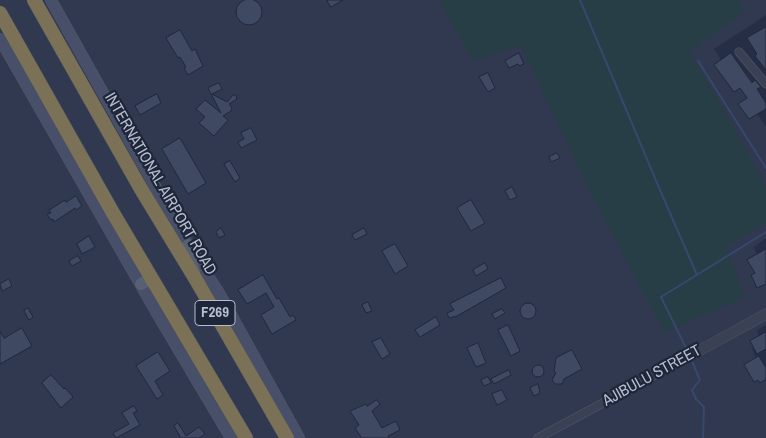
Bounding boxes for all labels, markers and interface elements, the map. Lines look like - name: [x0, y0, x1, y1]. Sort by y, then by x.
- street label: INTERNATIONAL AIRPORT ROAD: [100, 89, 220, 279]
- road number: F269: [195, 300, 235, 326]
- street label: AJIBULU STREET: [600, 341, 704, 411]

